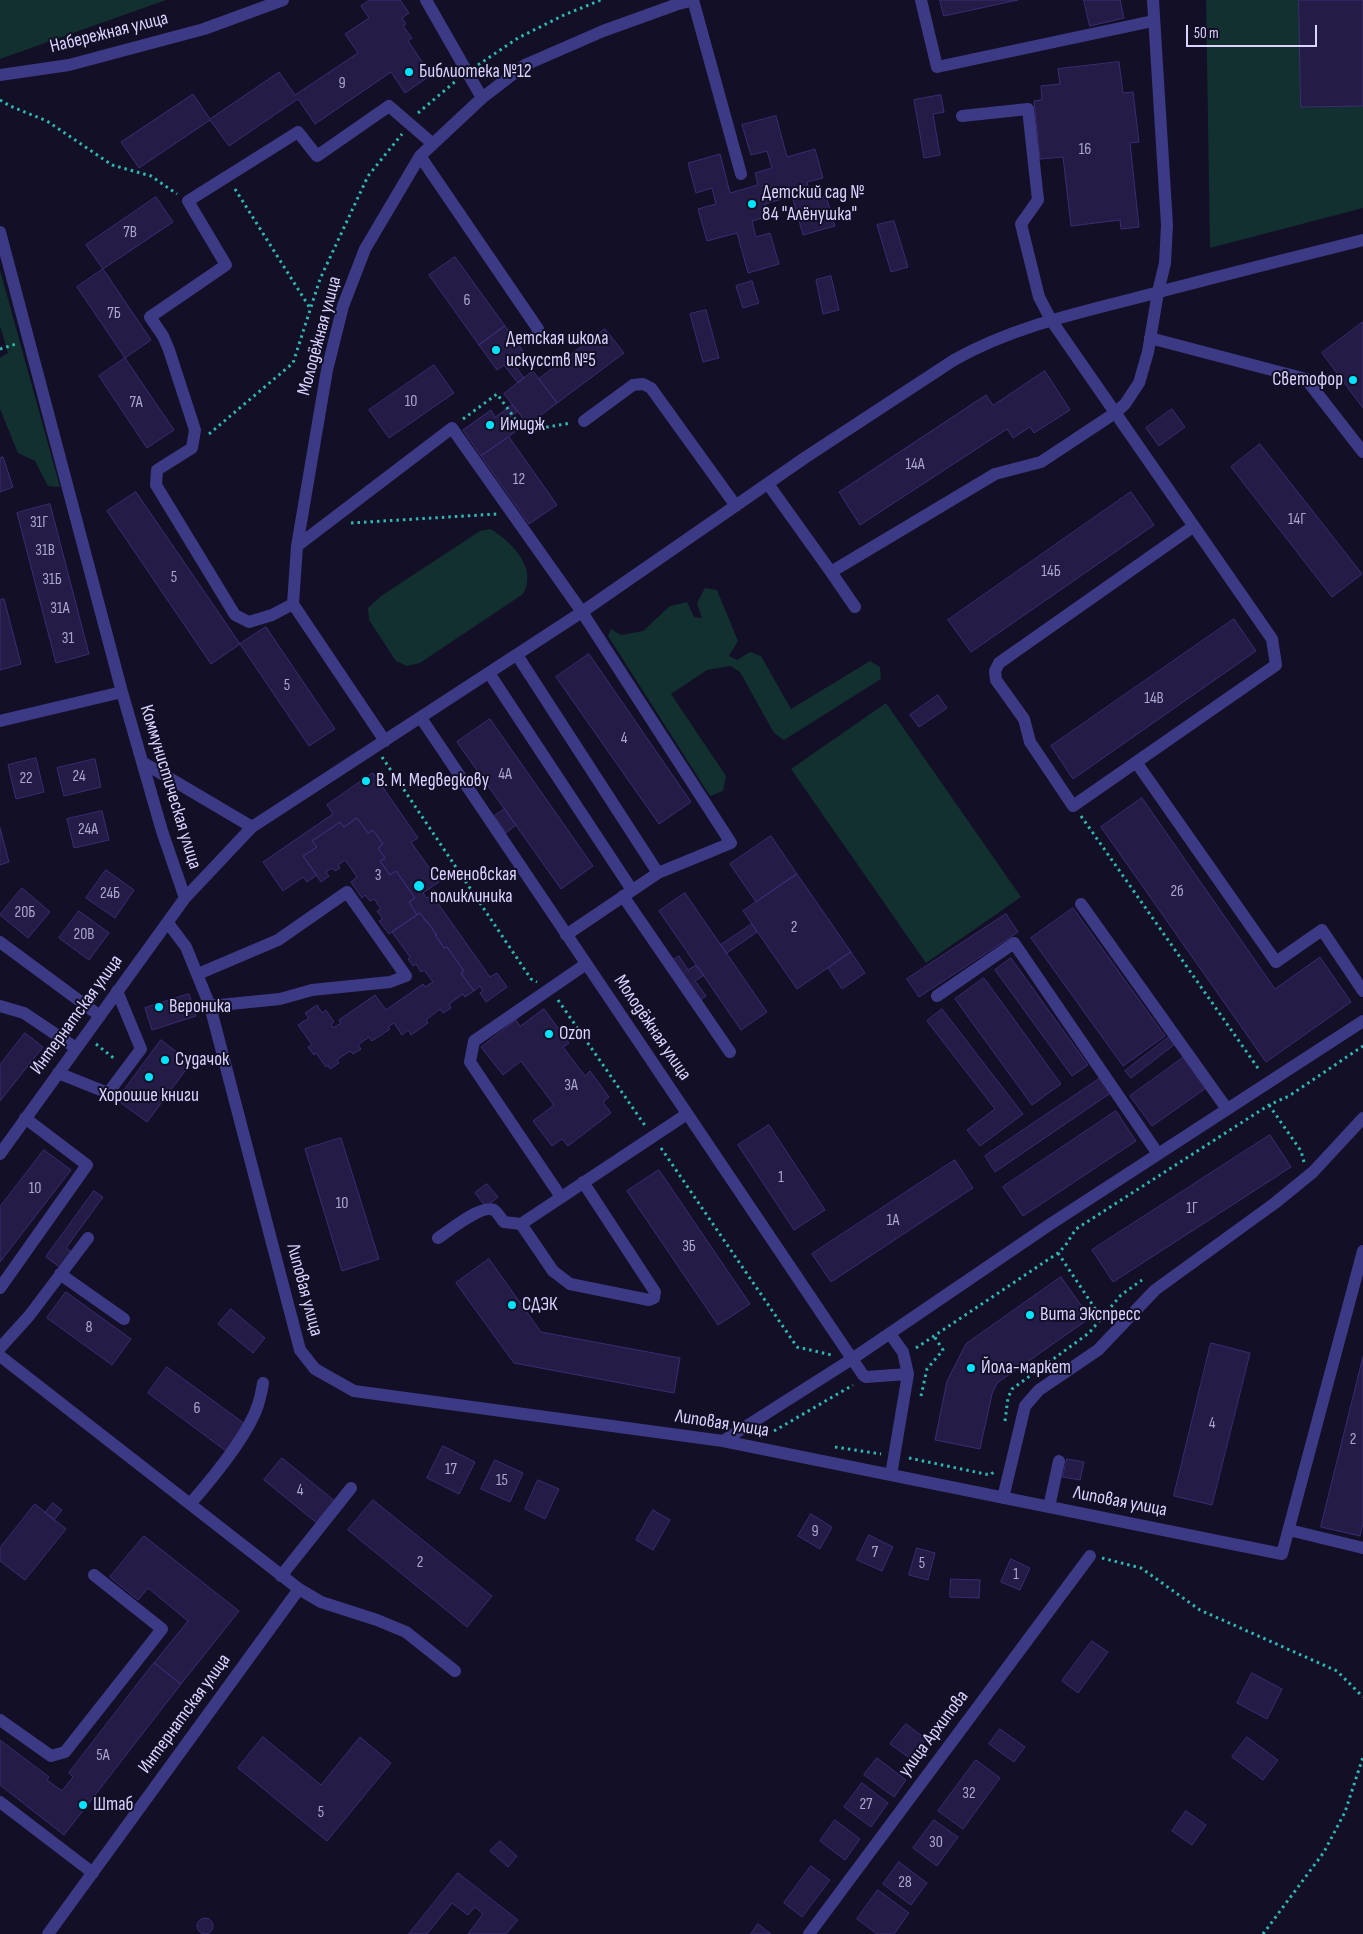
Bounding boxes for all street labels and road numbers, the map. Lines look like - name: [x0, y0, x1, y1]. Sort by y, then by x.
- street label: Набережная улица: [48, 7, 170, 59]
- street label: Молодёжная улица: [293, 274, 347, 398]
- street label: Коммунистическая улица: [134, 702, 206, 872]
- street label: Интернатская улица: [26, 951, 128, 1079]
- street label: Молодёжная улица: [608, 971, 696, 1085]
- street label: Липовая улица: [281, 1241, 327, 1339]
- street label: Липовая улица: [673, 1405, 771, 1443]
- street label: Липовая улица: [1071, 1482, 1169, 1522]
- street label: Интернатская улица: [134, 1650, 236, 1778]
- street label: улица Архипова: [894, 1686, 974, 1782]

